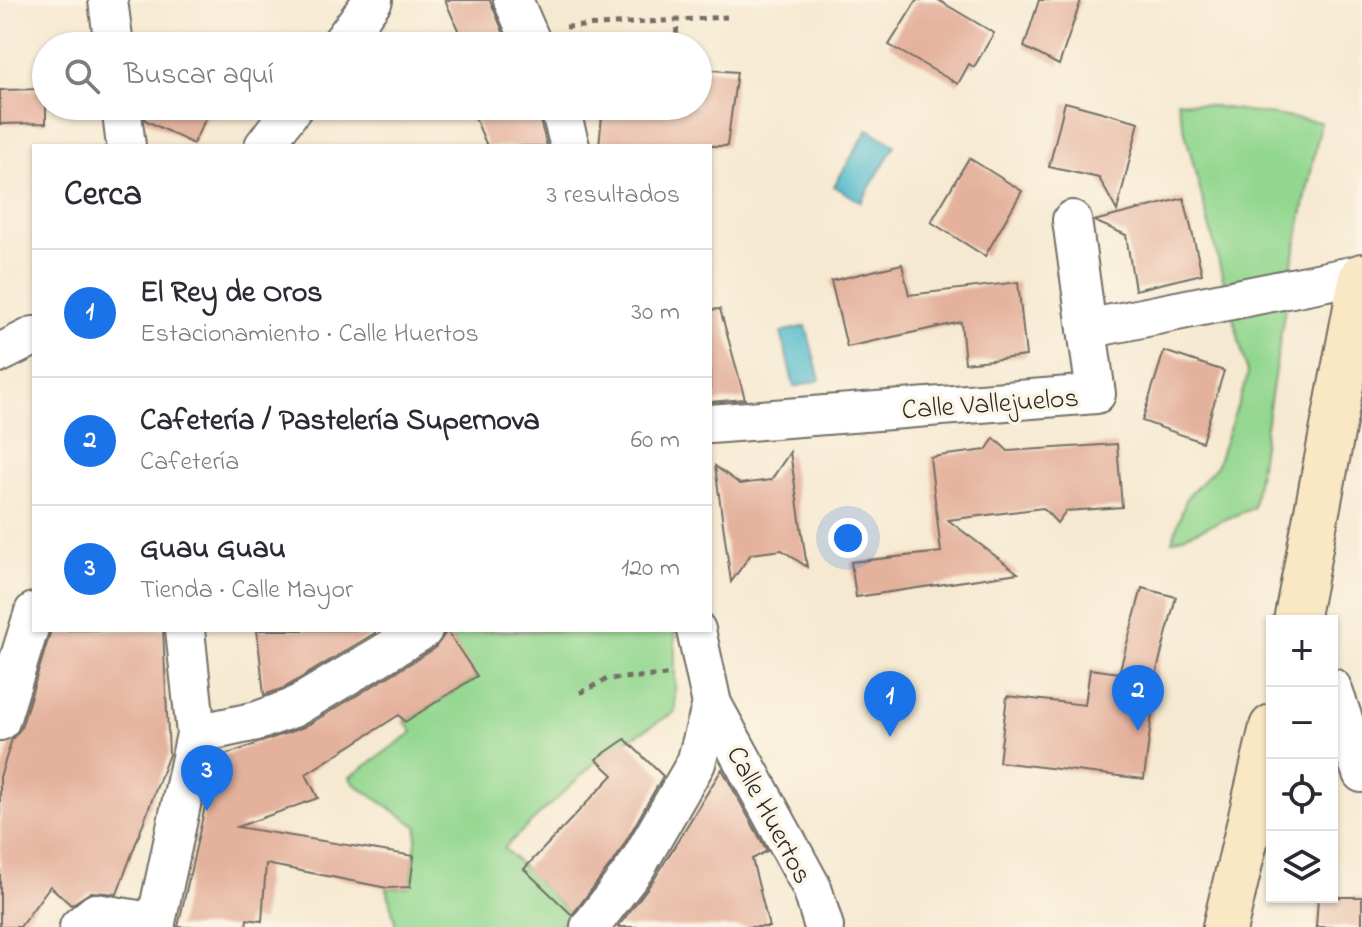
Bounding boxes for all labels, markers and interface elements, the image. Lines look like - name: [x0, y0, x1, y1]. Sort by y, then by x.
- search box: [32, 32, 712, 120]
- icon: search: [60, 54, 104, 98]
- text: Buscar aquí: [124, 54, 274, 98]
- text: Cerca: [64, 171, 142, 221]
- text: 3 resultados: [547, 177, 680, 215]
- text: El Rey de Oros: [140, 272, 323, 316]
- text: 1: [86, 294, 94, 332]
- text: 30 m: [631, 294, 680, 332]
- text: Estacionamiento · Calle Huertos: [140, 316, 479, 354]
- street label: Calle Vallejuelos: [900, 379, 1080, 432]
- text: Cafetería / Pastelería Supernova: [140, 400, 540, 444]
- text: 2: [84, 422, 96, 460]
- text: 60 m: [631, 422, 680, 460]
- text: Cafetería: [140, 444, 239, 482]
- your location: [828, 518, 868, 558]
- text: Guau Guau: [140, 528, 286, 572]
- text: 3: [85, 550, 95, 588]
- text: 120 m: [621, 550, 680, 588]
- text: Tienda · Calle Mayor: [140, 572, 353, 610]
- map controls: [1266, 615, 1338, 903]
- button: +: [1266, 615, 1338, 687]
- pin: 2: [1112, 665, 1164, 731]
- pin: 1: [864, 671, 916, 737]
- button: −: [1266, 687, 1338, 759]
- street label: Calle Huertos: [714, 739, 821, 892]
- pin: 3: [181, 745, 233, 811]
- button: locate: [1266, 759, 1338, 831]
- button: layers: [1266, 831, 1338, 903]

